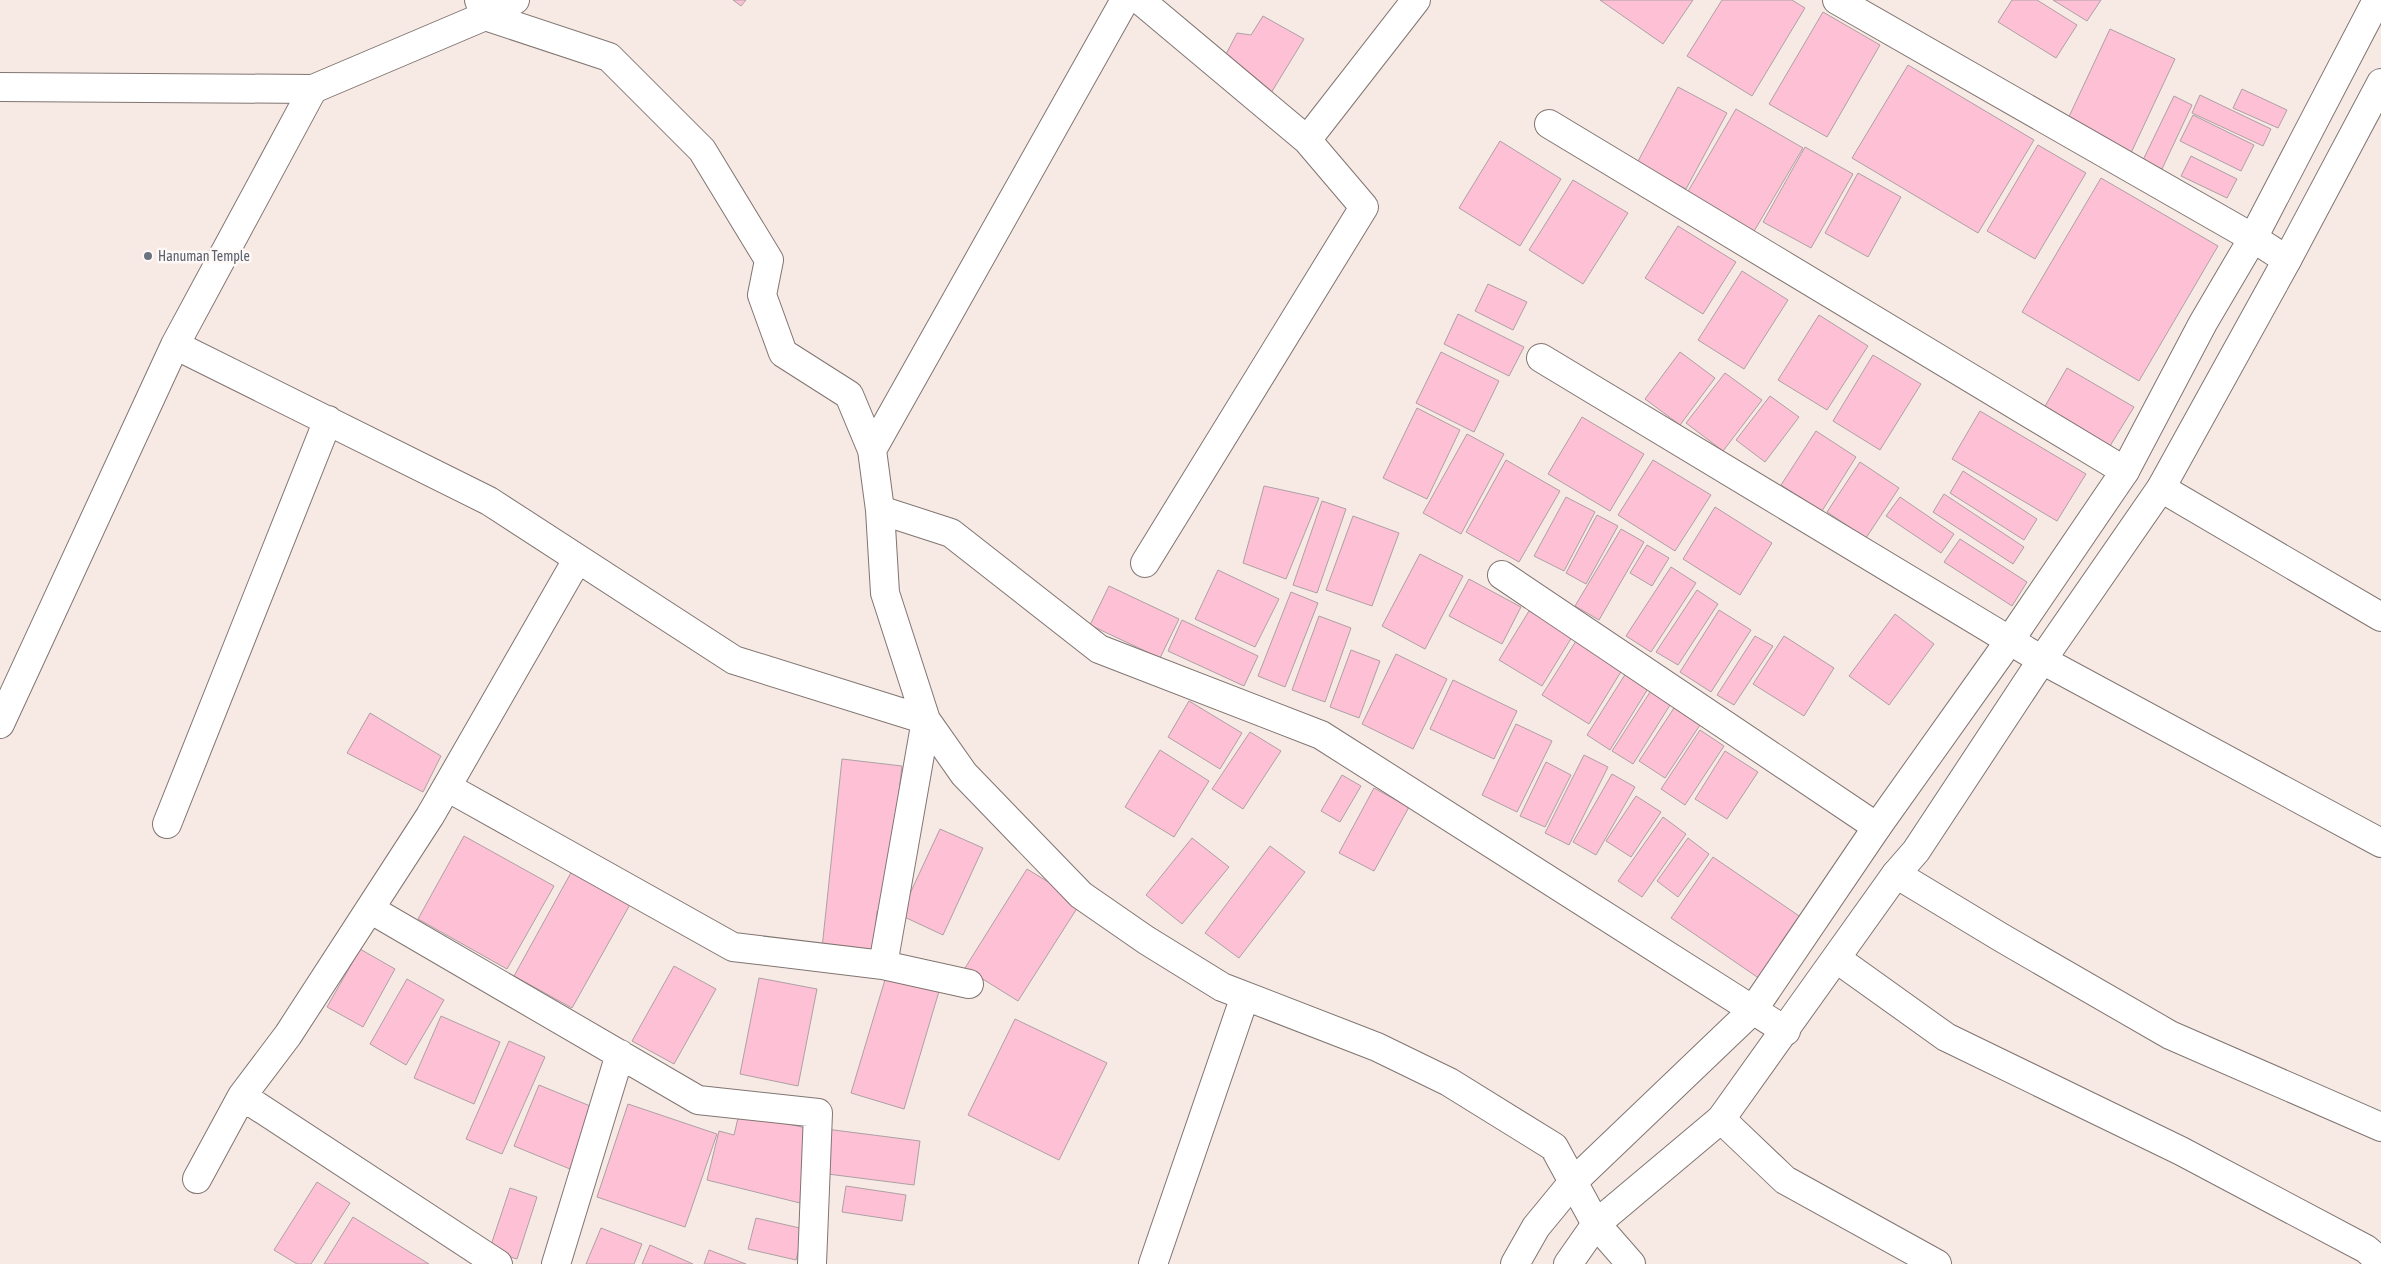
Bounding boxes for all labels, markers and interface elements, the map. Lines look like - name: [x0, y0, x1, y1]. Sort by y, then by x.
- place label: Hanuman Temple: [158, 248, 250, 264]
- marker: Hanuman Temple: [142, 250, 154, 262]

